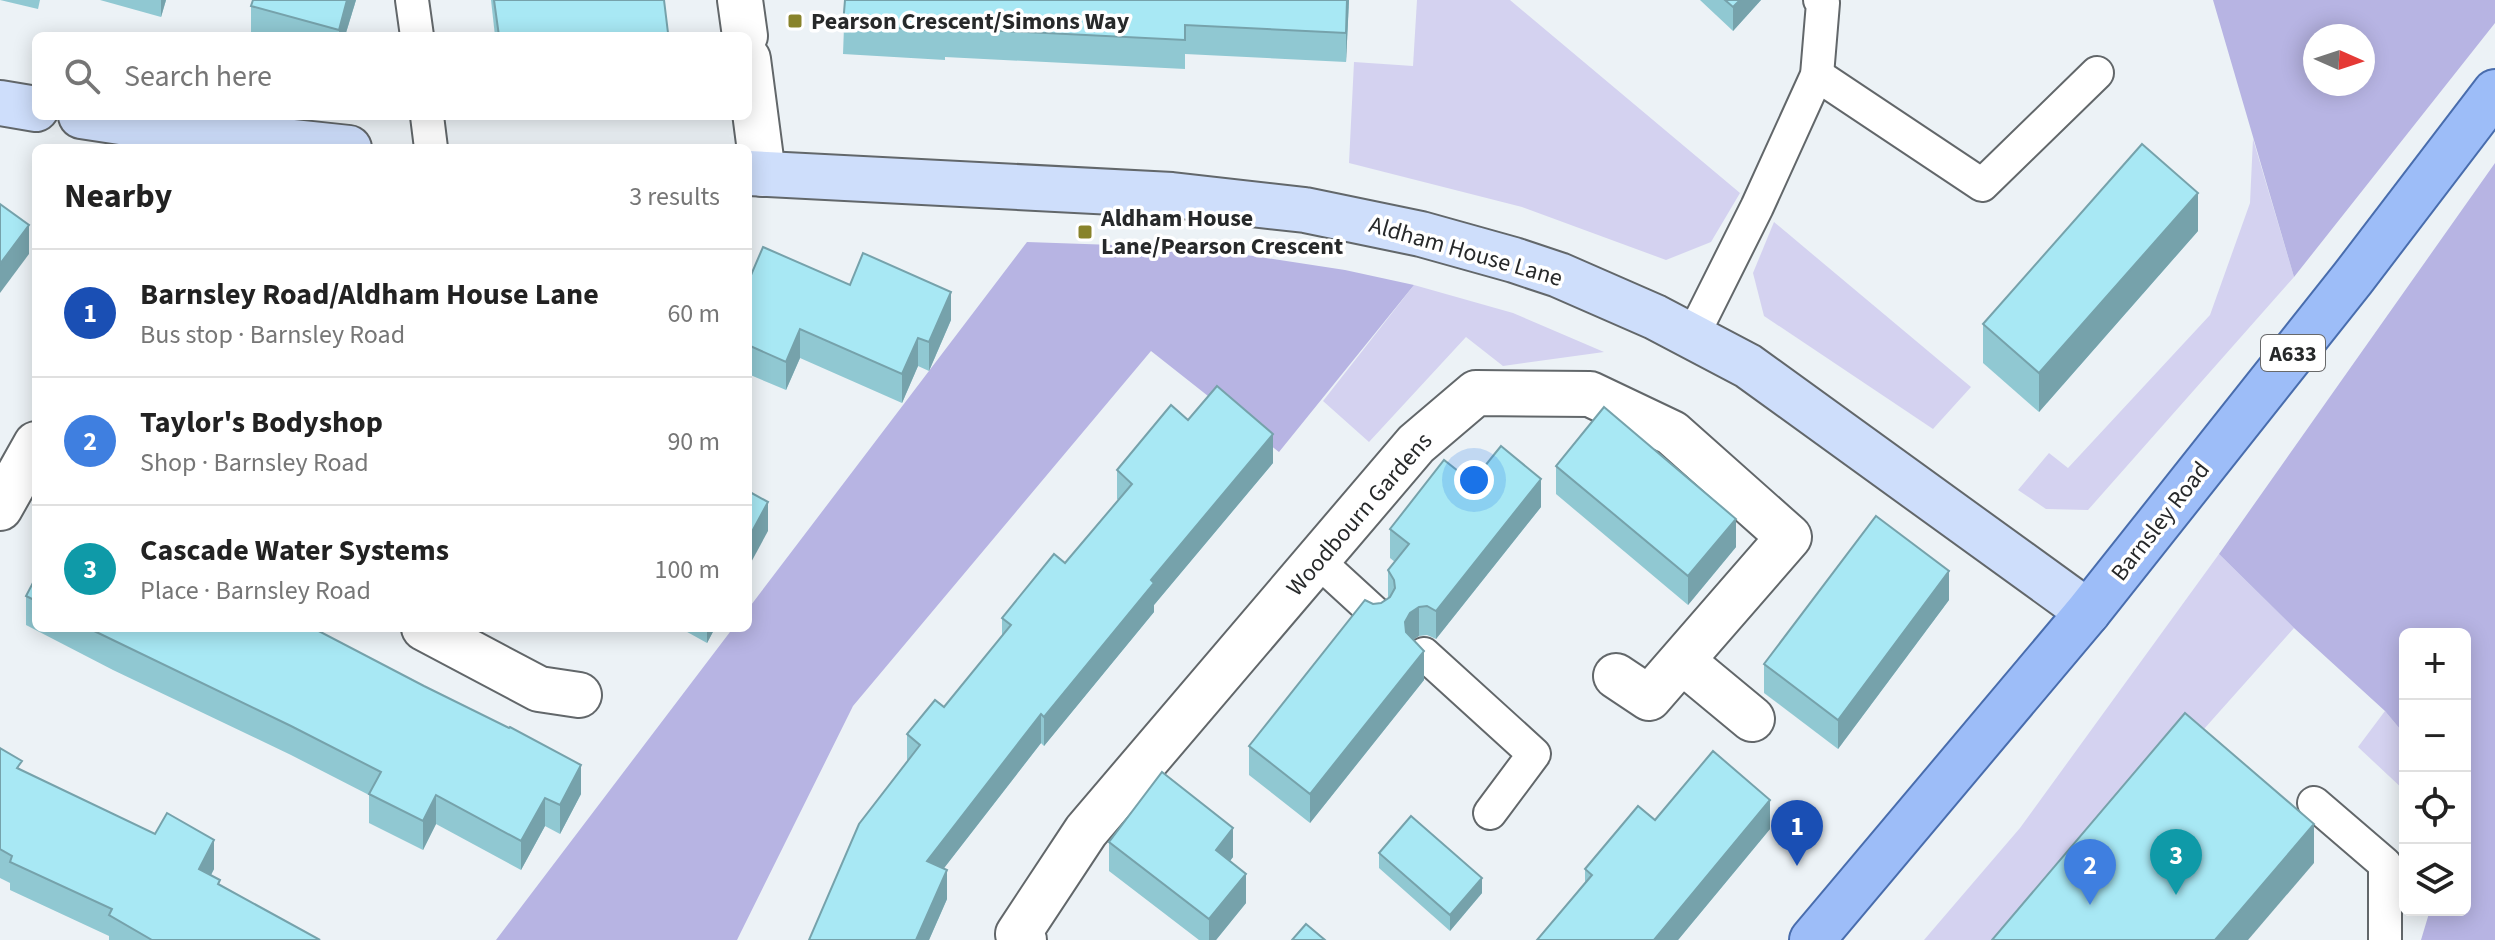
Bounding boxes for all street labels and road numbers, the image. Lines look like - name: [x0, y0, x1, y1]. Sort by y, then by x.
- street label: Aldham House Lane: [1365, 207, 1567, 296]
- road number: A633: [2261, 335, 2325, 371]
- street label: Woodbourn Gardens: [1278, 425, 1441, 604]
- street label: Barnsley Road: [2102, 454, 2218, 589]

